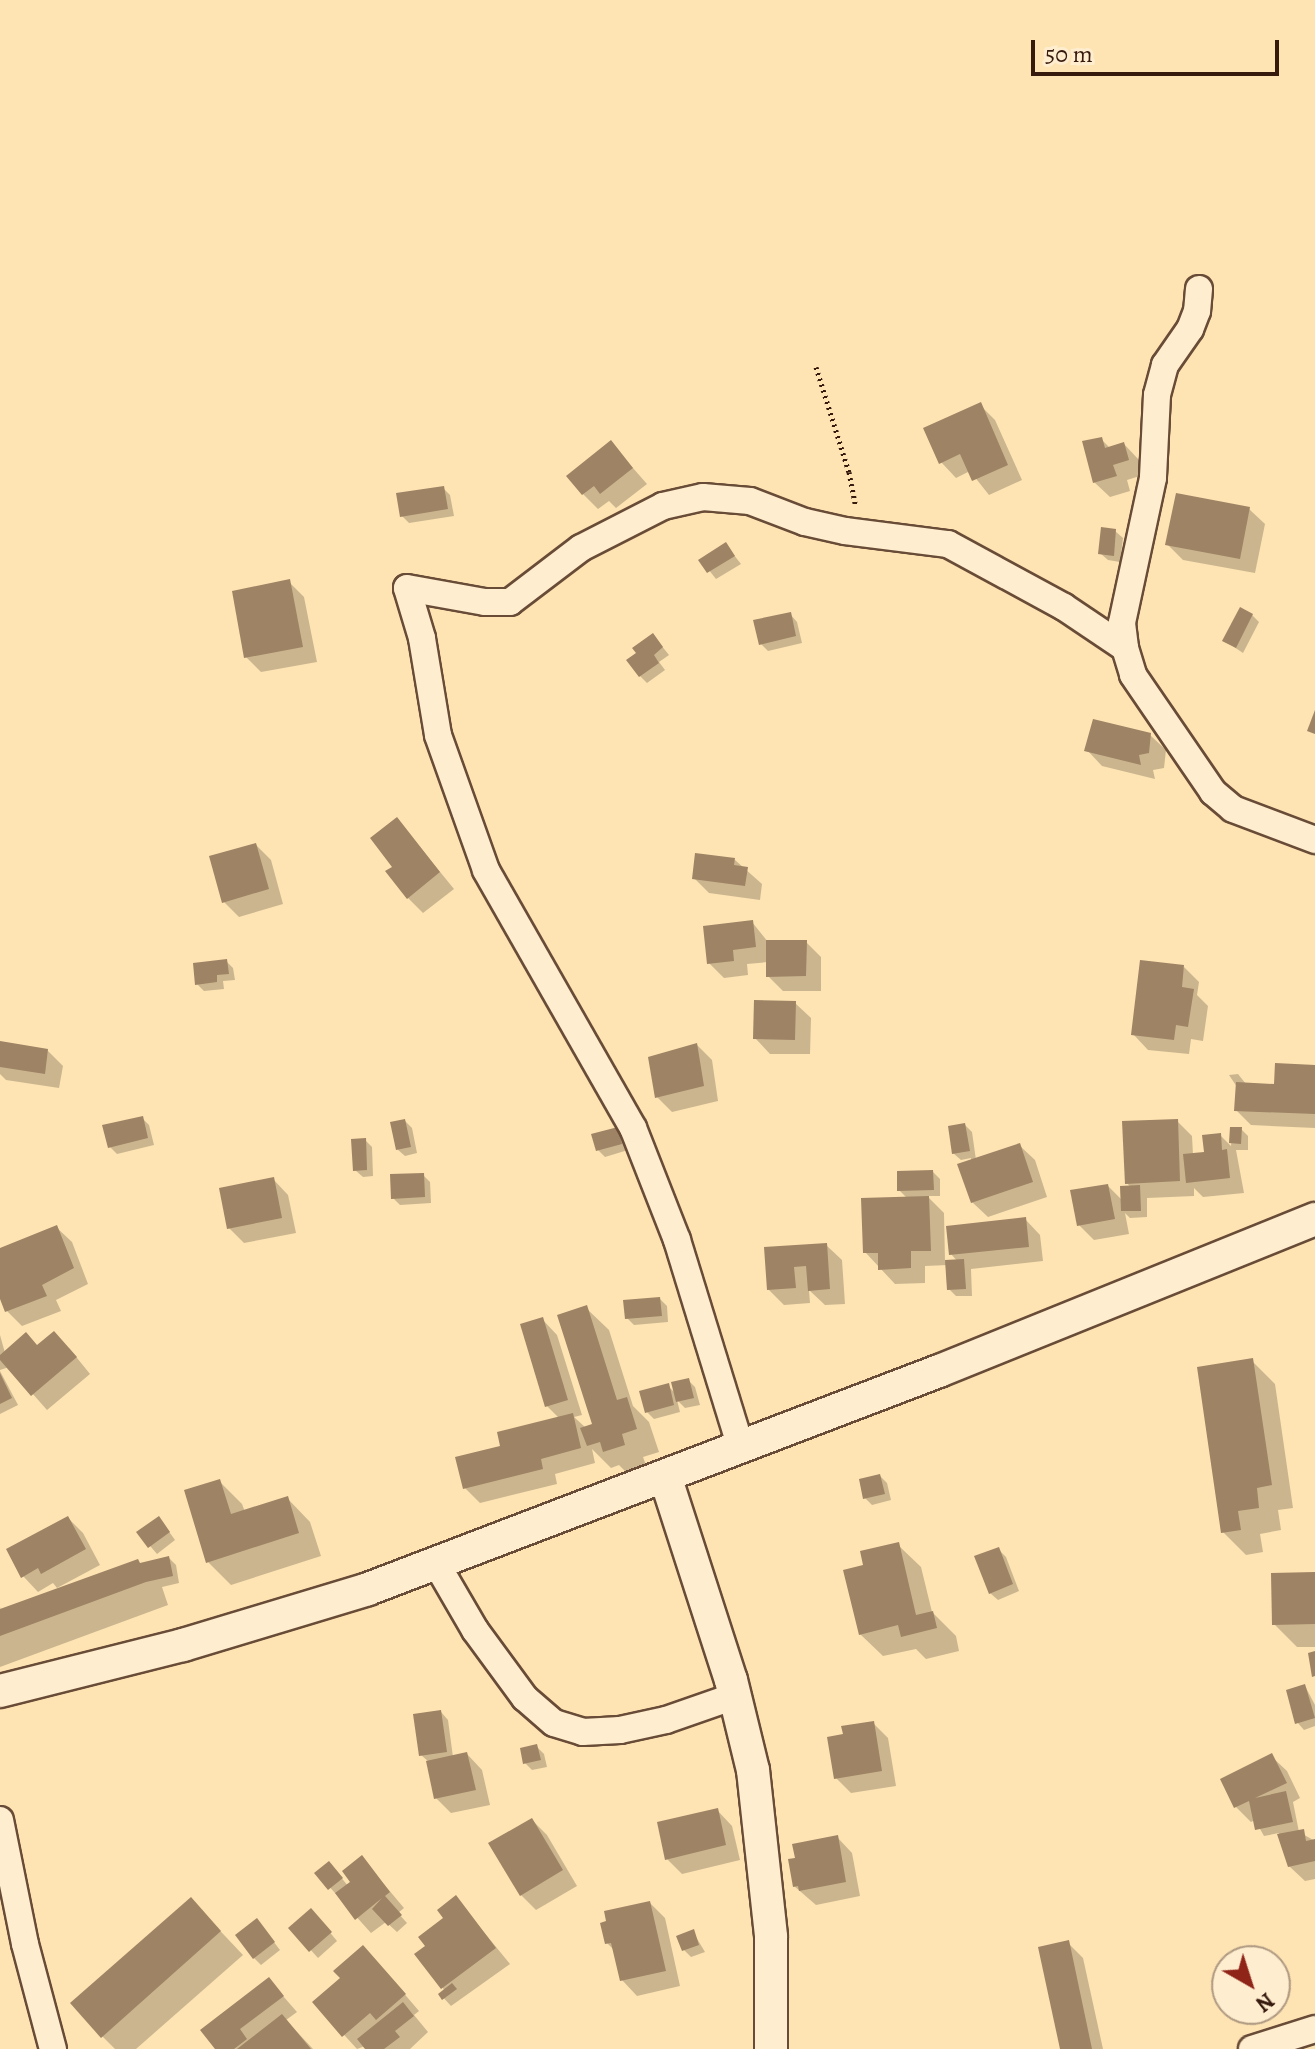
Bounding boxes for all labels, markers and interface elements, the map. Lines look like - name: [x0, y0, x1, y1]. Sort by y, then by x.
- scale bar: [1035, 24, 1283, 74]
- text: 50 m: [1045, 38, 1093, 70]
- north arrow: [1211, 1945, 1291, 2025]
- text: N: [1249, 1985, 1281, 2019]

